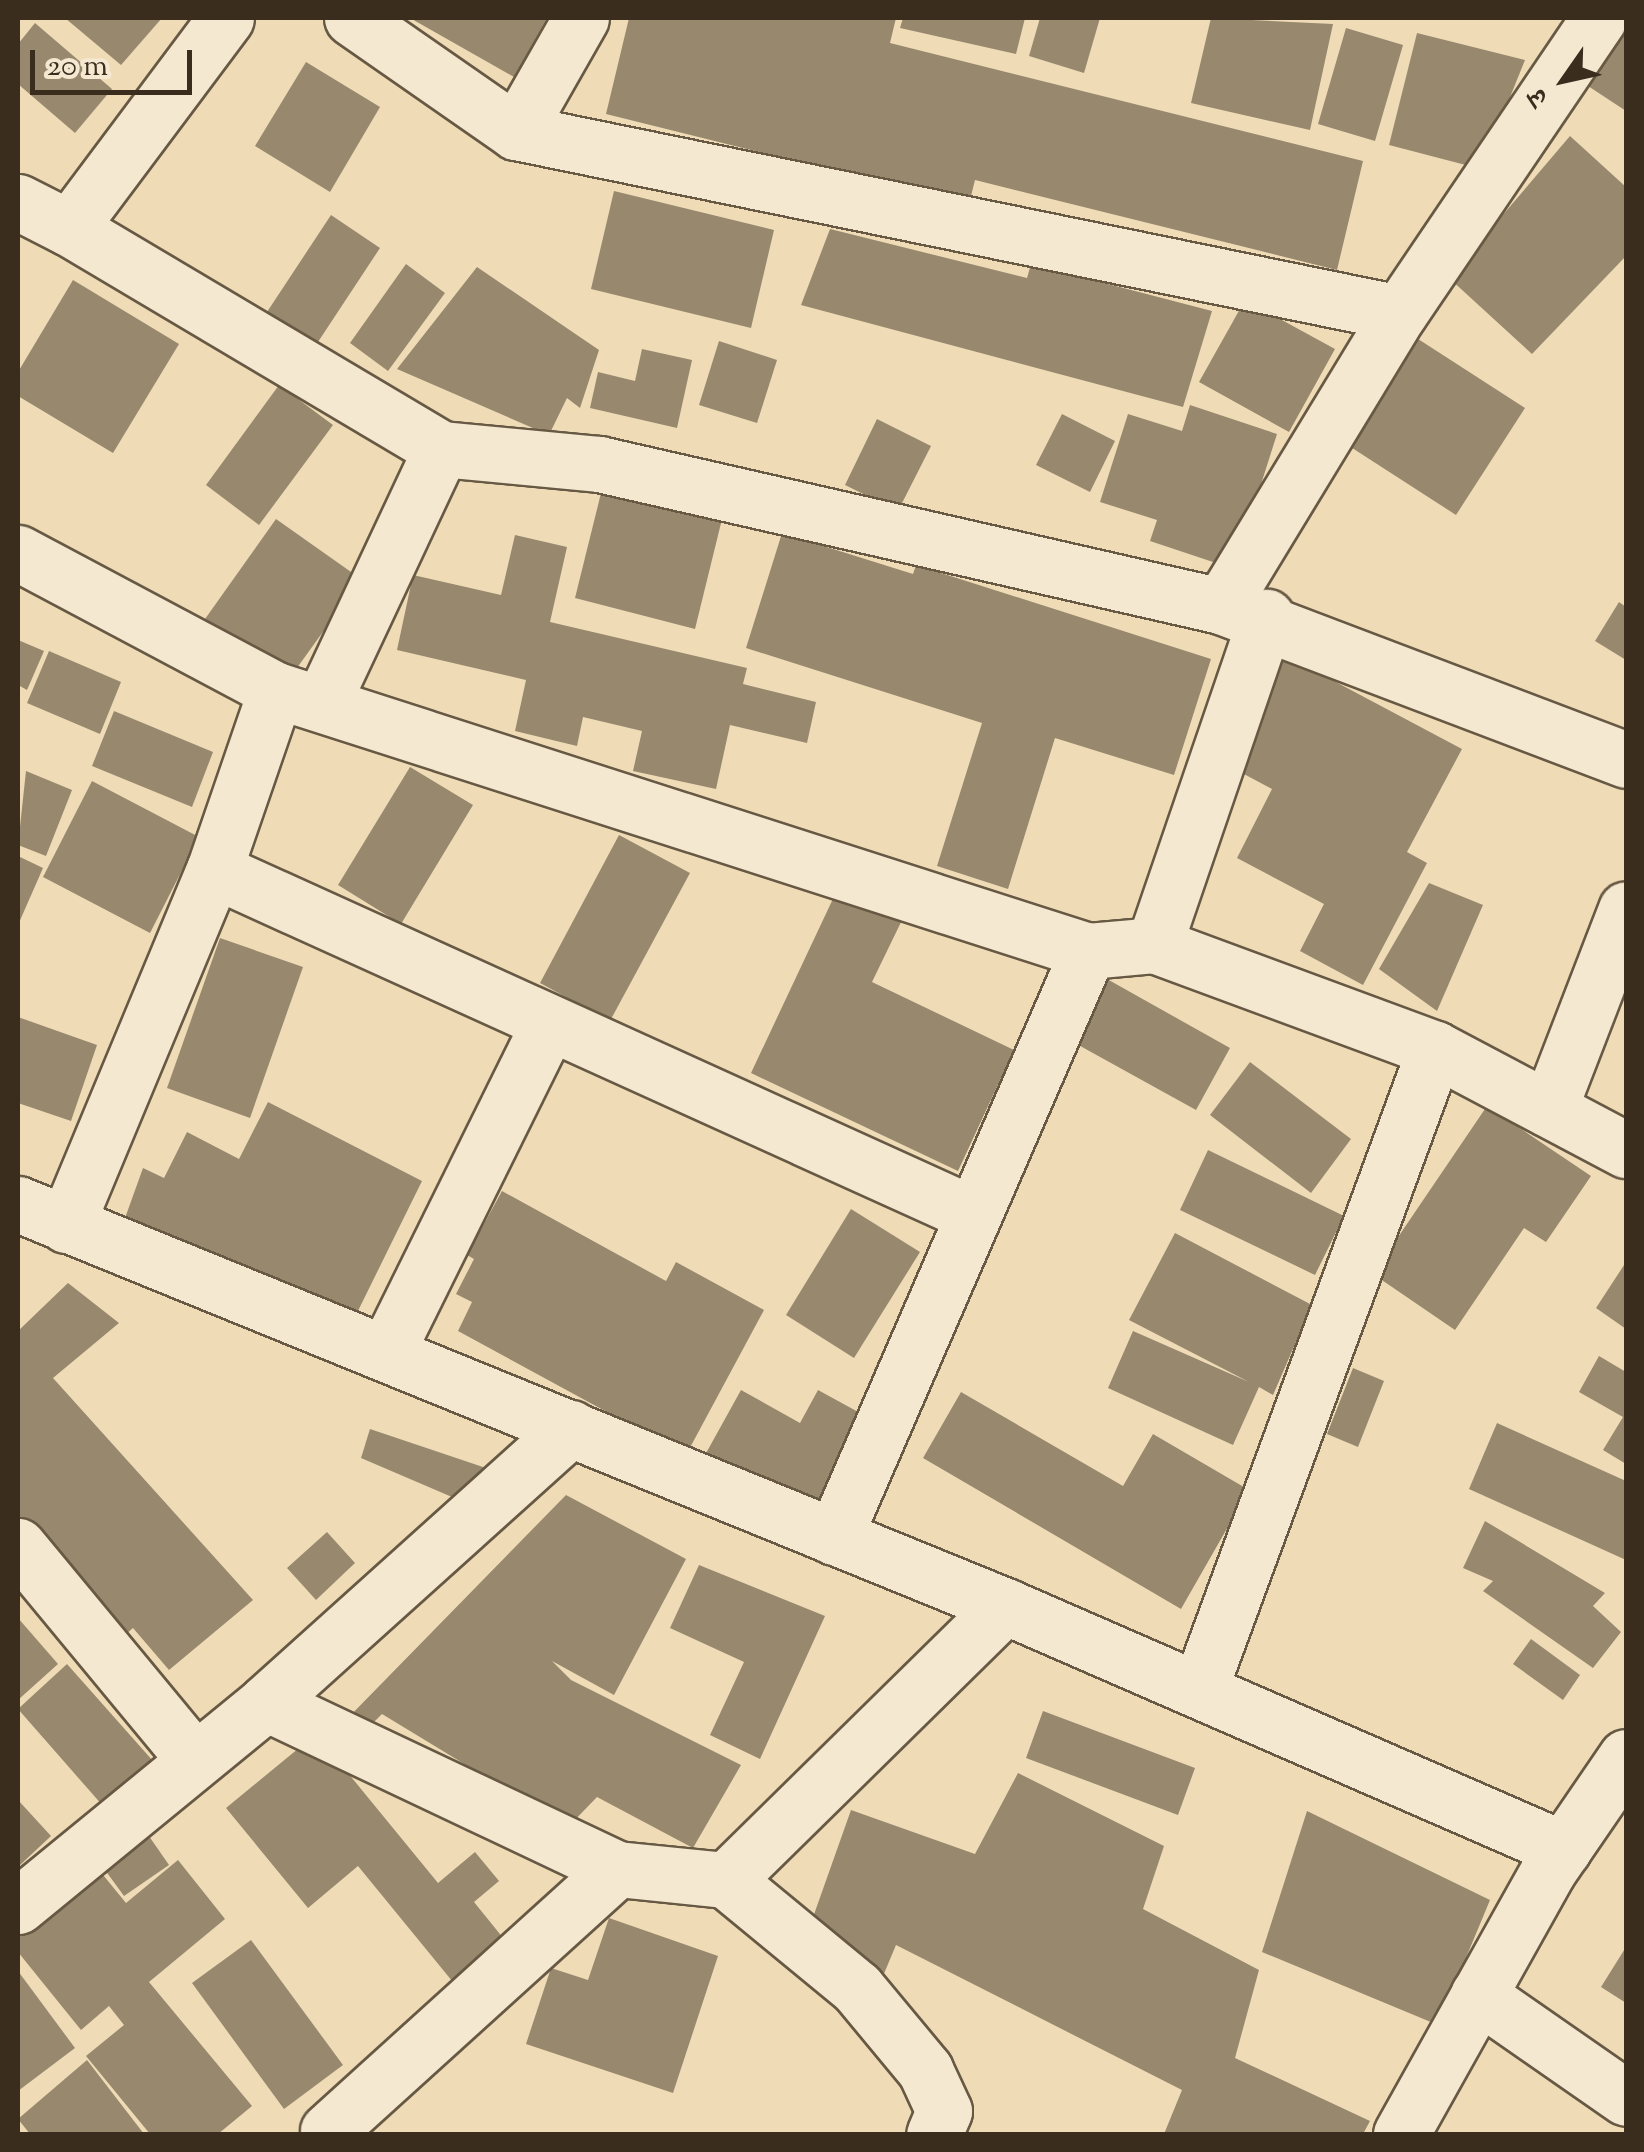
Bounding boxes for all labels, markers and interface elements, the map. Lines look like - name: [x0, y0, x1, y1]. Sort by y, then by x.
- scale bar: [35, 30, 198, 92]
- north arrow: [1514, 30, 1614, 130]
- text: 20 m: [47, 46, 108, 89]
- text: उ: [1519, 80, 1560, 114]

